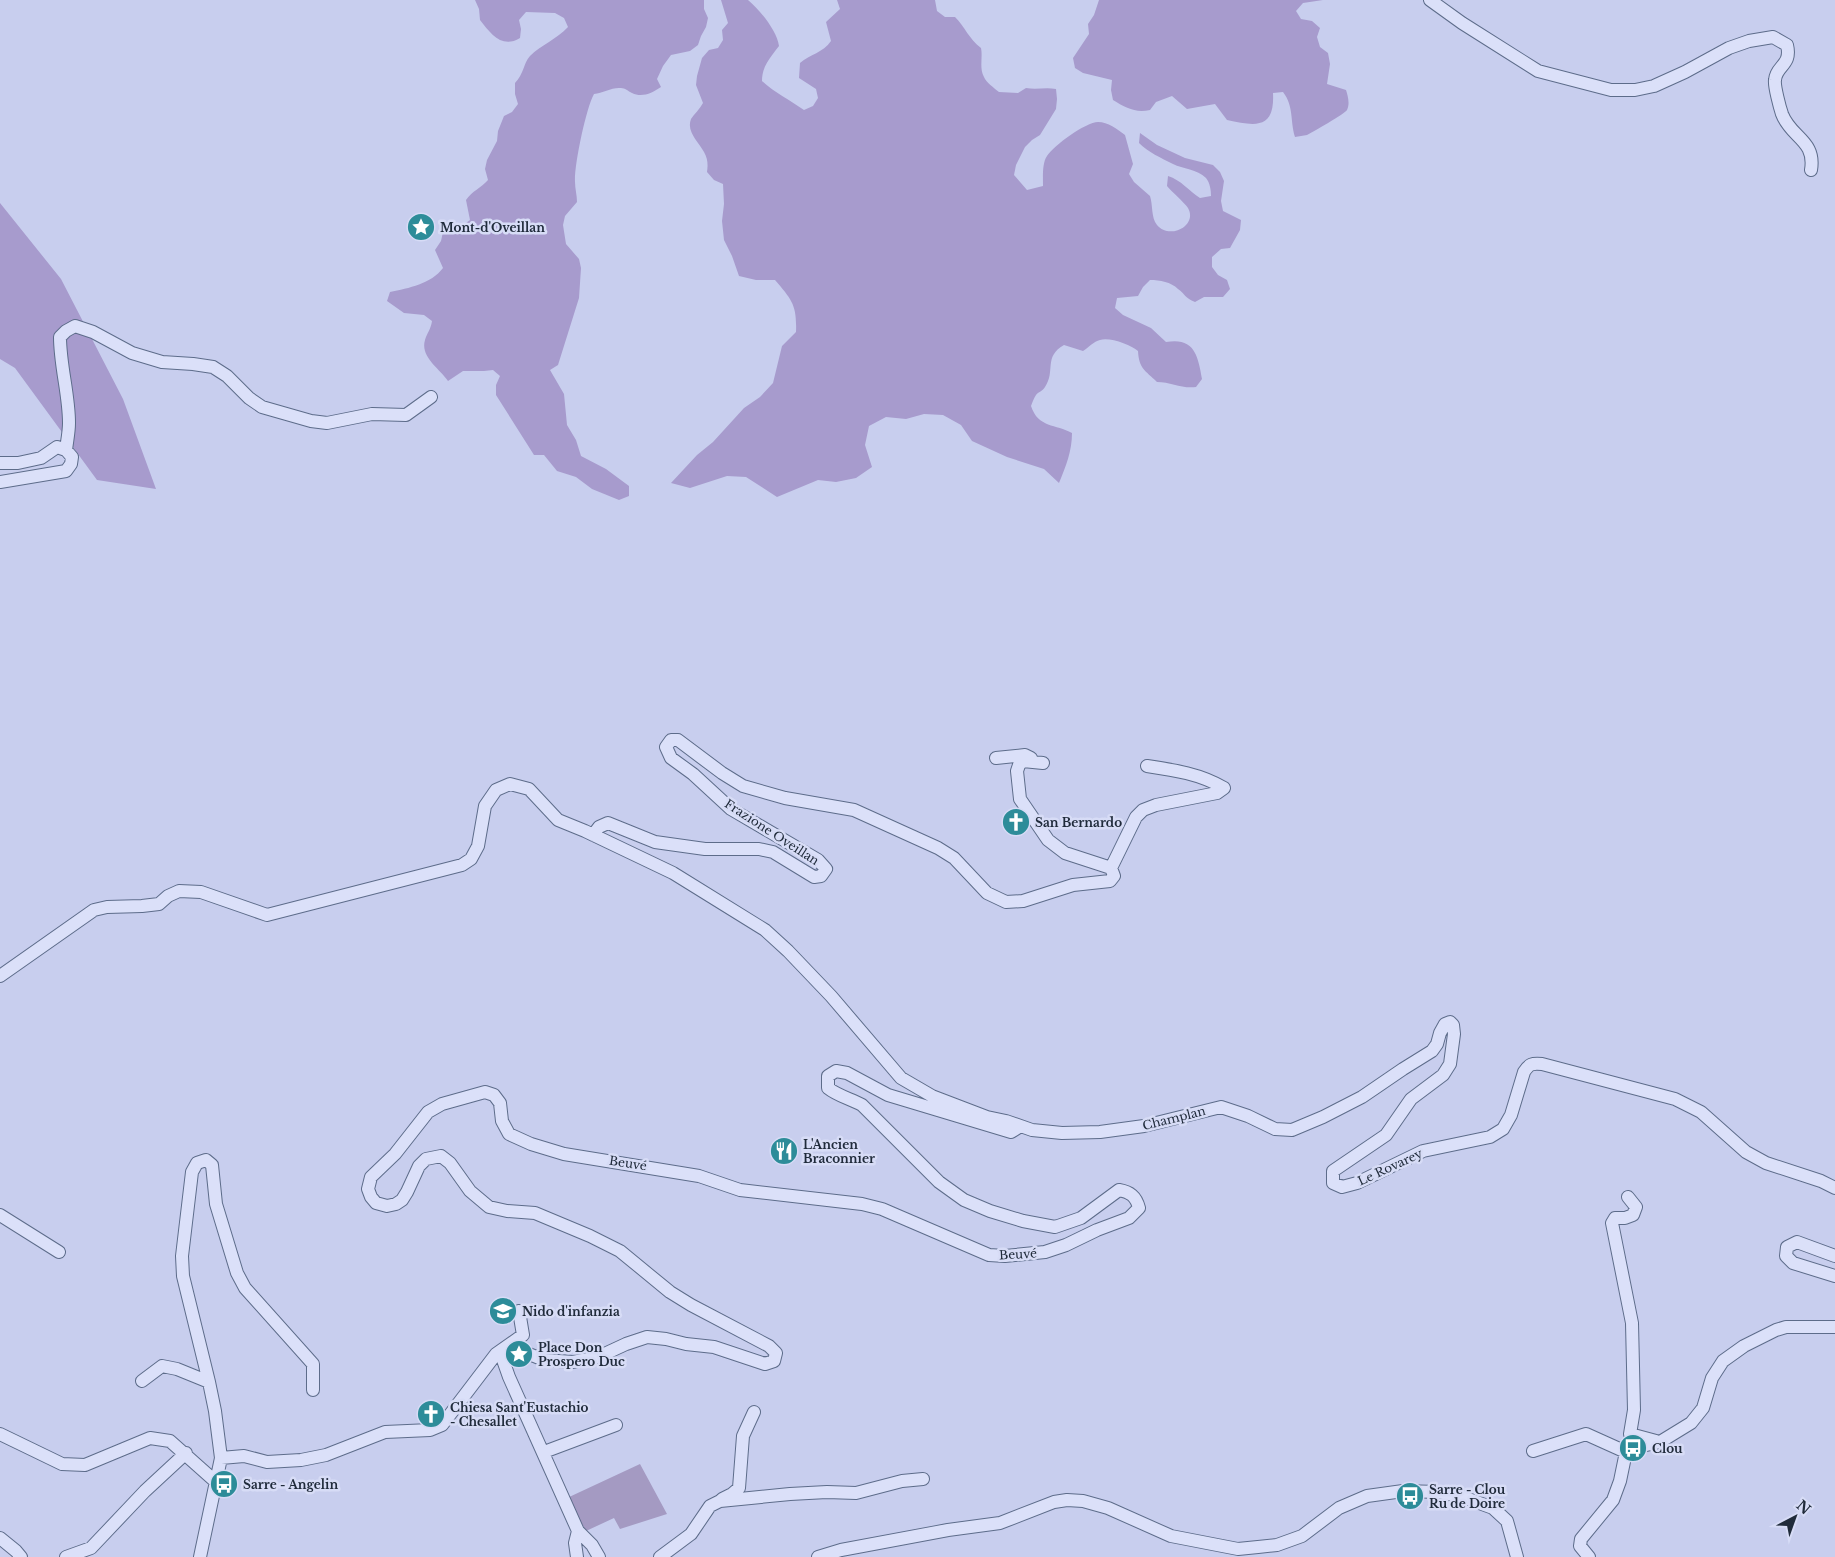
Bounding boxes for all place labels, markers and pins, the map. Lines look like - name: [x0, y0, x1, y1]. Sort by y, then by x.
- place icon: Mont-d'Oveillan: [406, 212, 436, 242]
- place label: Mont-d'Oveillan: [440, 220, 545, 235]
- church icon: San Bernardo: [1001, 807, 1031, 837]
- place label: San Bernardo: [1035, 815, 1122, 830]
- restaurant icon: L'Ancien Braconnier: [769, 1136, 799, 1166]
- place label: L'Ancien Braconnier: [803, 1137, 875, 1166]
- school or university icon: Nido d'infanzia: [488, 1296, 518, 1326]
- place label: Nido d'infanzia: [522, 1304, 620, 1319]
- place icon: Place Don Prospero Duc: [504, 1339, 534, 1369]
- place label: Place Don Prospero Duc: [538, 1340, 625, 1369]
- church icon: Chiesa Sant'Eustachio - Chesallet: [416, 1399, 446, 1429]
- place label: Chiesa Sant'Eustachio - Chesallet: [450, 1400, 589, 1429]
- bus stop icon: Clou: [1618, 1433, 1648, 1463]
- place label: Clou: [1652, 1441, 1683, 1456]
- bus stop icon: Sarre - Angelin: [209, 1469, 239, 1499]
- place label: Sarre - Angelin: [243, 1477, 338, 1492]
- bus stop icon: Sarre - Clou Ru de Doire: [1395, 1481, 1425, 1511]
- place label: Sarre - Clou Ru de Doire: [1429, 1482, 1506, 1511]

